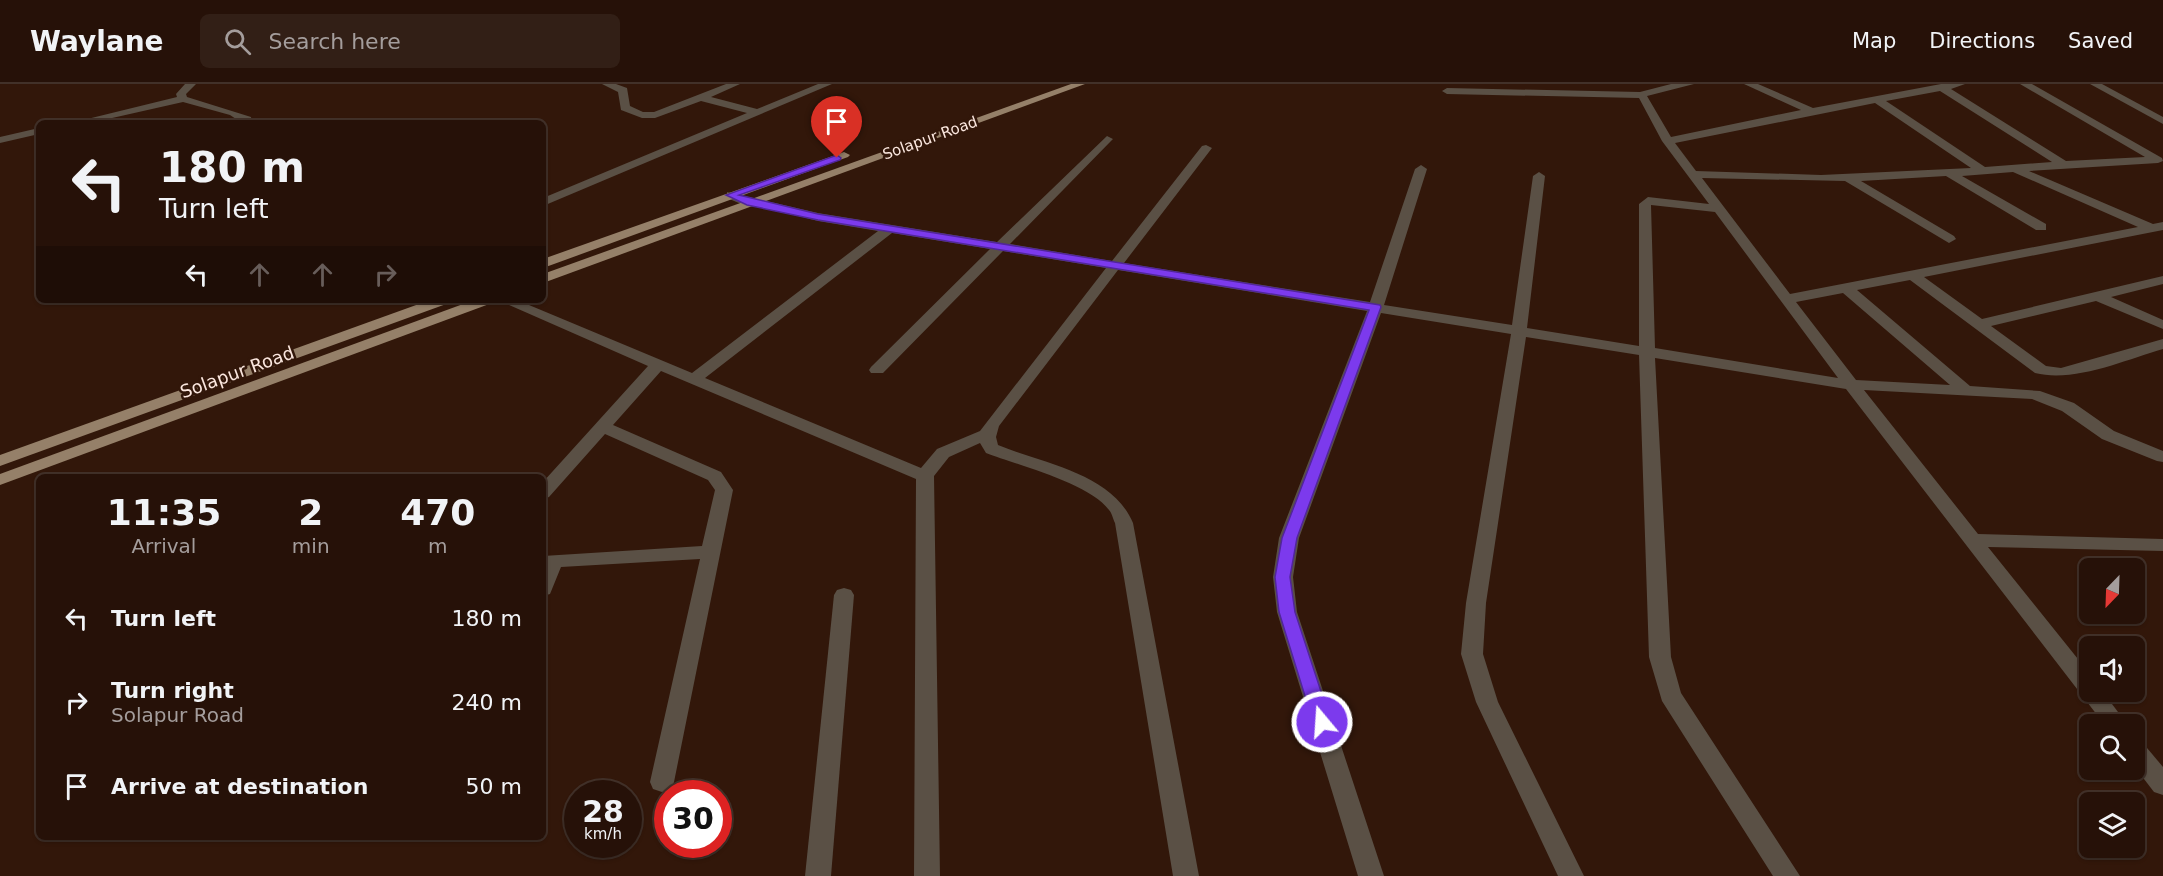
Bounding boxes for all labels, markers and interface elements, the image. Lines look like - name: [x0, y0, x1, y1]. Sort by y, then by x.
- search box: [200, 14, 620, 68]
- text: Waylane: [30, 25, 164, 58]
- icon: search: [221, 25, 254, 58]
- text: Search here: [269, 29, 401, 54]
- text: Map: [1852, 29, 1896, 53]
- text: Directions: [1929, 29, 2035, 53]
- text: Saved: [2068, 29, 2133, 53]
- pin: [811, 96, 862, 158]
- icon: arrive: [820, 105, 853, 138]
- street label: Solapur Road: [880, 112, 980, 164]
- text: 180 m: [159, 143, 305, 192]
- icon: left: [60, 144, 138, 222]
- text: Turn left: [159, 193, 269, 224]
- icon: left: [180, 258, 213, 291]
- icon: ahead: [243, 258, 276, 291]
- icon: ahead: [306, 258, 339, 291]
- icon: right: [369, 258, 402, 291]
- street label: Solapur Road: [177, 342, 297, 402]
- text: 11:35: [107, 492, 221, 533]
- text: 2: [298, 492, 323, 533]
- text: 470: [400, 492, 475, 533]
- text: Arrival: [131, 534, 196, 558]
- text: min: [292, 534, 330, 558]
- text: m: [428, 534, 448, 558]
- north arrow: [2079, 558, 2145, 624]
- map controls: [2079, 558, 2145, 858]
- icon: left: [60, 602, 93, 635]
- text: Turn left: [111, 606, 216, 631]
- text: 180 m: [452, 606, 522, 631]
- button: sound: [2079, 636, 2145, 702]
- text: Turn right: [111, 678, 234, 703]
- icon: right: [60, 686, 93, 719]
- text: 240 m: [452, 690, 522, 715]
- position arrow: [1290, 690, 1354, 754]
- text: Solapur Road: [111, 703, 244, 727]
- button: search: [2079, 714, 2145, 780]
- icon: arrive: [60, 770, 93, 803]
- text: Arrive at destination: [111, 774, 368, 799]
- text: 50 m: [466, 774, 522, 799]
- speed limit sign: 30: [654, 780, 732, 858]
- button: layers: [2079, 792, 2145, 858]
- text: 28: [582, 794, 624, 829]
- text: km/h: [584, 825, 622, 843]

